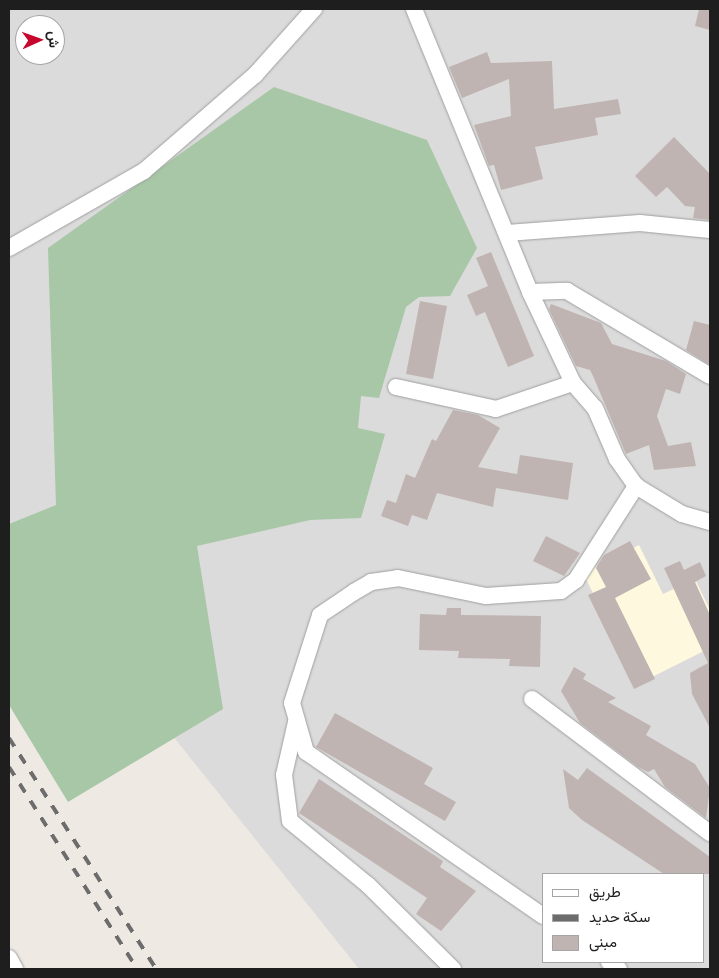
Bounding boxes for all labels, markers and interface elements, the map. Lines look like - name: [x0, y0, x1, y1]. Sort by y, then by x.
- north arrow: [15, 15, 65, 65]
- text: ش: [44, 31, 65, 48]
- legend: [542, 873, 704, 963]
- text: طريق: [589, 880, 621, 903]
- text: سكة حديد: [589, 905, 650, 928]
- text: مبنى: [589, 930, 617, 953]

